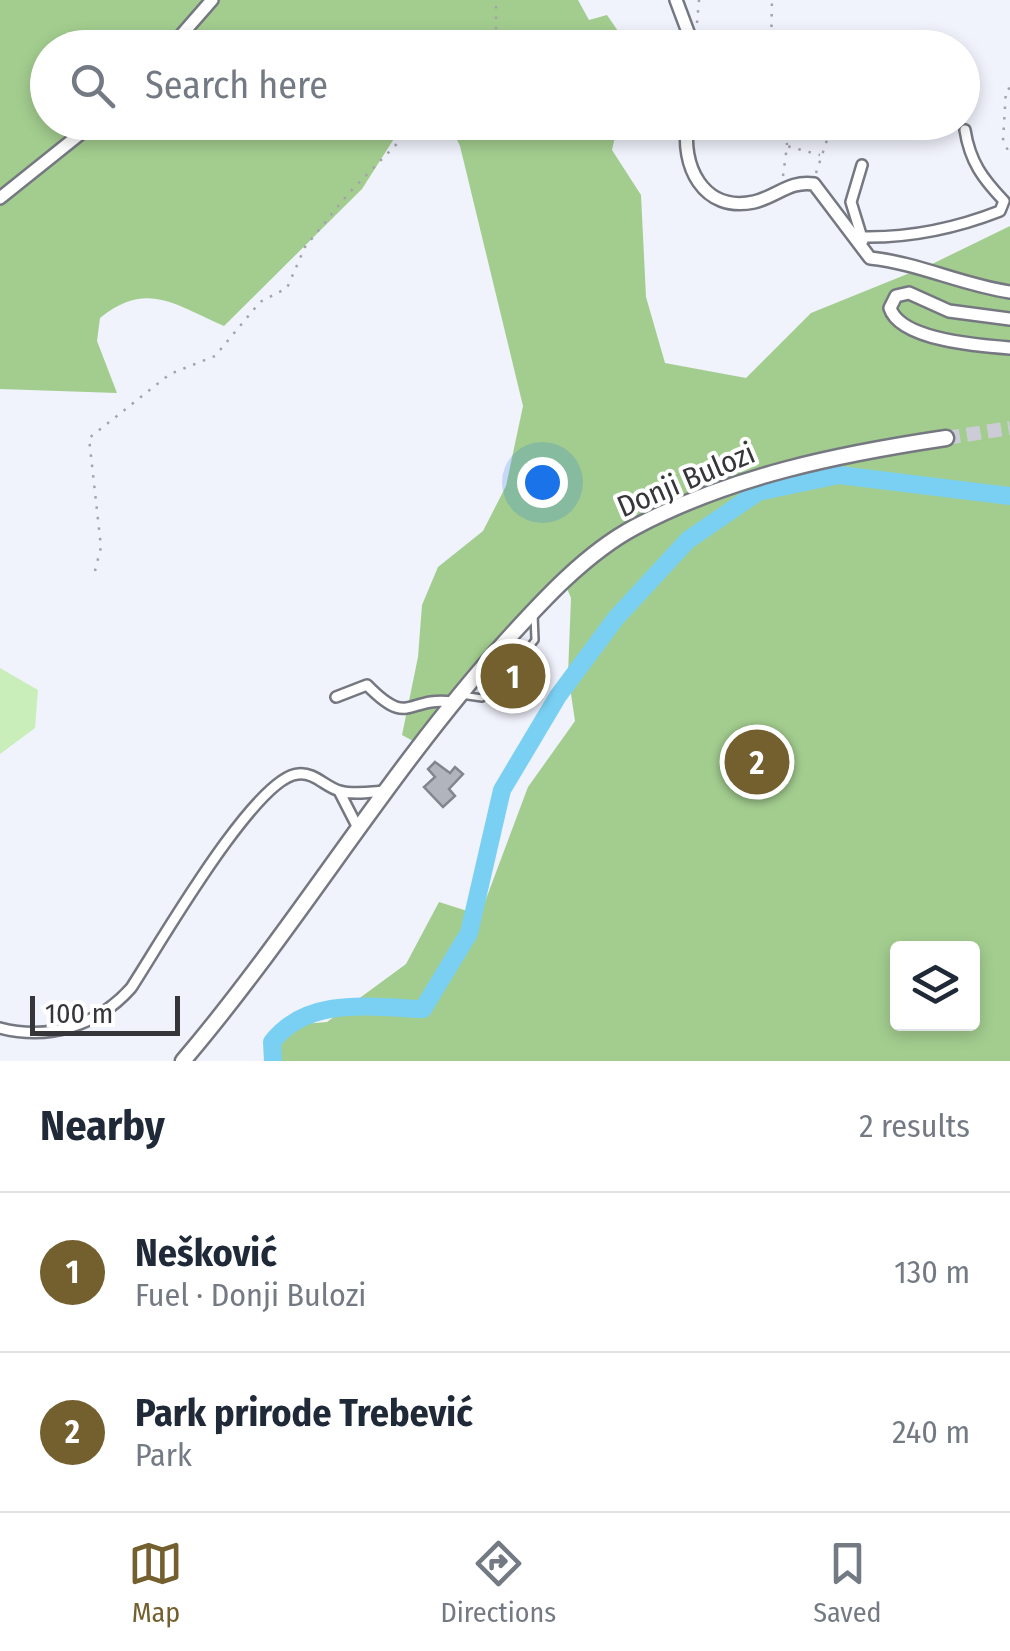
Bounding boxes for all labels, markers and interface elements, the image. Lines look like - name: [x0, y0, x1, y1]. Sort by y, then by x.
- search box: [30, 30, 980, 140]
- icon: search: [65, 58, 120, 113]
- text: Search here: [145, 62, 328, 108]
- street label: Donji Bulozi: [612, 435, 760, 525]
- your location: [517, 457, 568, 508]
- pin: 1: [480, 638, 546, 714]
- pin: 2: [724, 724, 790, 800]
- map controls: [890, 941, 980, 1031]
- button: layers: [890, 941, 980, 1031]
- scale bar: [30, 991, 180, 1036]
- text: 100 m: [45, 997, 113, 1030]
- text: Nearby: [40, 1101, 165, 1151]
- text: 2 results: [859, 1107, 970, 1145]
- text: Nešković: [135, 1230, 277, 1276]
- text: 1: [66, 1253, 79, 1291]
- text: 130 m: [894, 1253, 970, 1291]
- text: Fuel · Donji Bulozi: [135, 1276, 366, 1314]
- text: Park prirode Trebević: [135, 1390, 473, 1436]
- text: 2: [65, 1413, 80, 1451]
- text: 240 m: [892, 1413, 970, 1451]
- text: Park: [135, 1436, 192, 1474]
- tab: Map: [128, 1536, 183, 1629]
- tab: Directions: [440, 1536, 556, 1629]
- tab: Saved: [813, 1536, 882, 1629]

